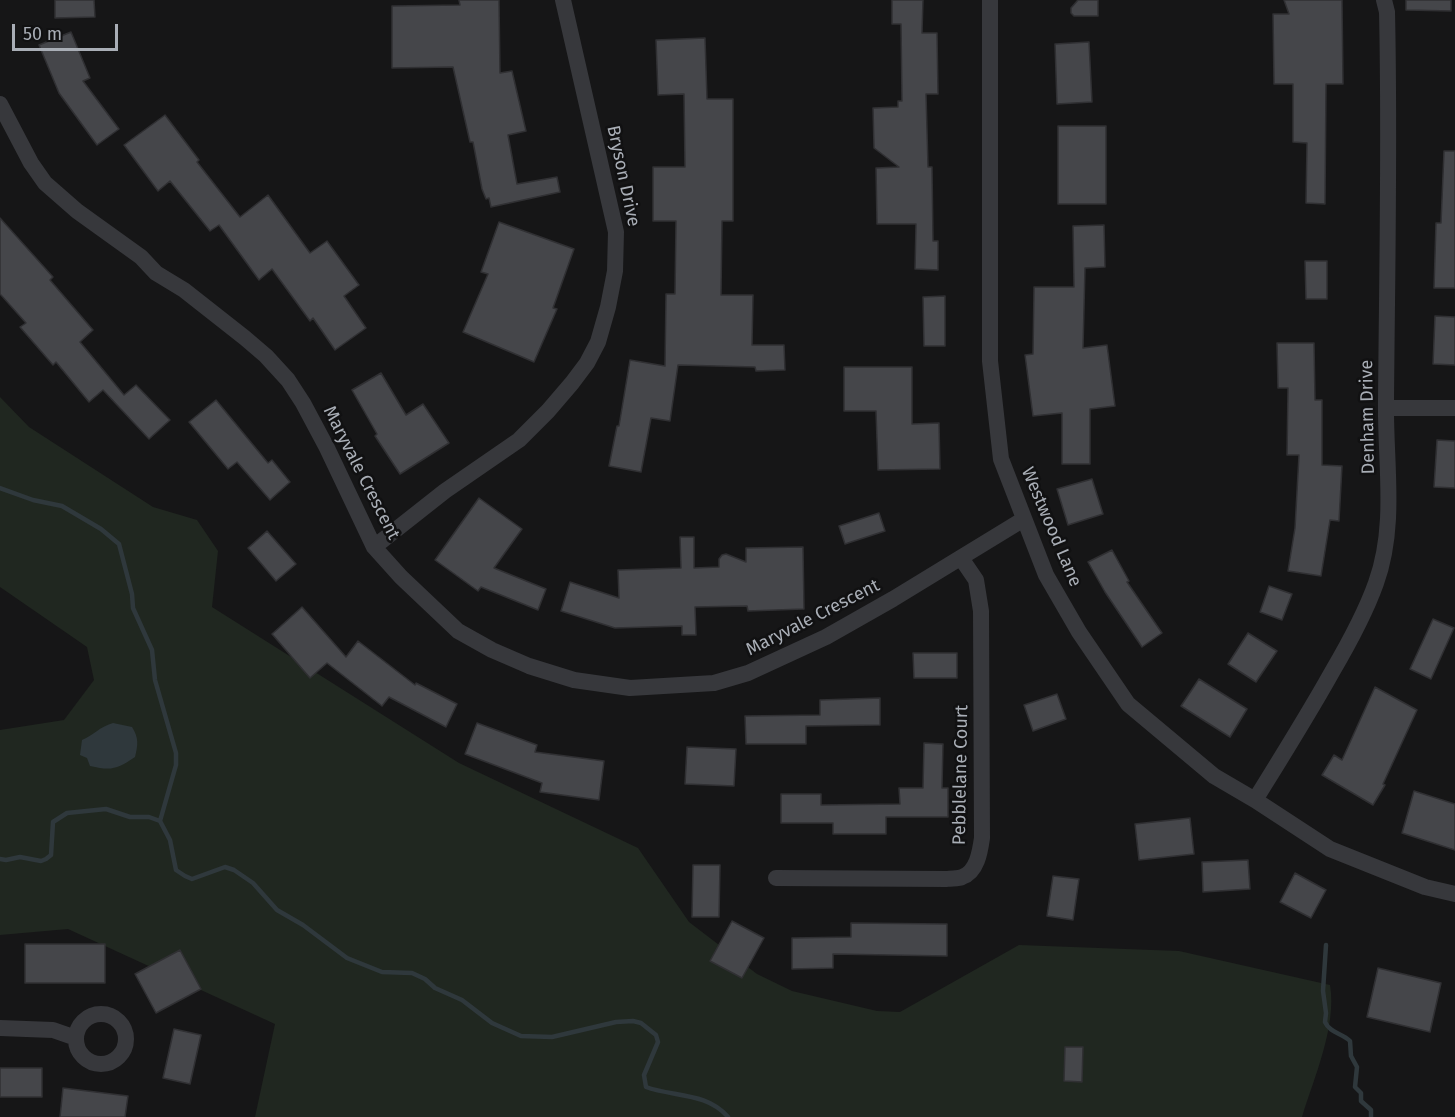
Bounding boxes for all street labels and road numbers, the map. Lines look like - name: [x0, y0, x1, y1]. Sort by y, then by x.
- street label: Bryson Drive: [602, 123, 644, 229]
- street label: Denham Drive: [1356, 359, 1380, 475]
- street label: Maryvale Crescent: [318, 403, 404, 543]
- street label: Westwood Lane: [1016, 464, 1086, 590]
- street label: Maryvale Crescent: [743, 575, 883, 661]
- street label: Pebblelane Court: [949, 705, 973, 845]

